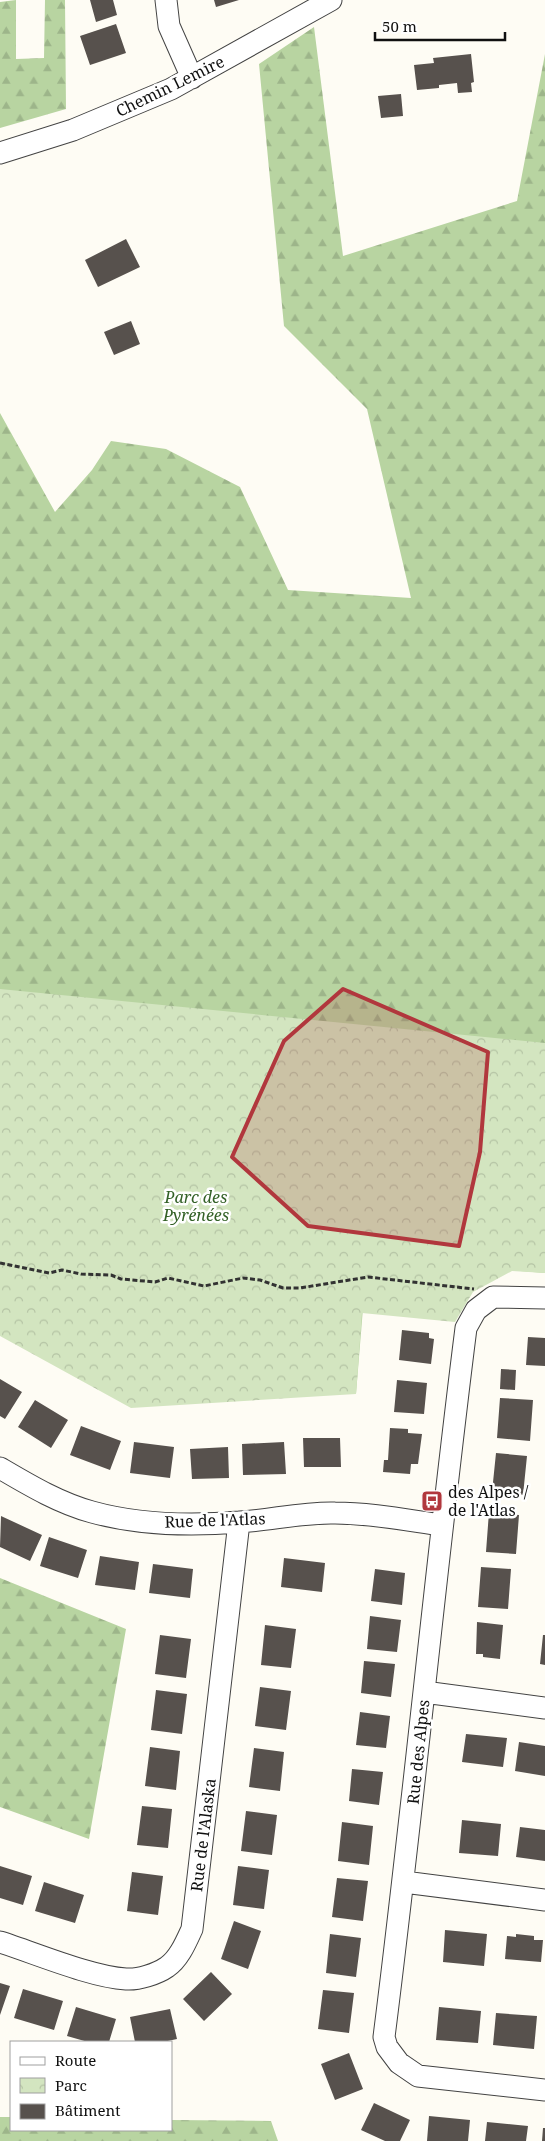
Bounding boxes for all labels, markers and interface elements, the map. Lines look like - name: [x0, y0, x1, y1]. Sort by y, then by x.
- scale bar: [375, 10, 505, 42]
- text: 50 m: [382, 16, 417, 36]
- street label: Chemin Lemire: [112, 50, 228, 122]
- park label: Parc des Pyrénées: [162, 1186, 229, 1226]
- place label: des Alpes / de l'Atlas: [448, 1481, 529, 1521]
- bus stop icon: des Alpes / de l'Atlas: [420, 1489, 444, 1513]
- street label: Rue de l'Atlas: [164, 1507, 266, 1533]
- street label: Rue des Alpes: [402, 1699, 434, 1805]
- street label: Rue de l'Alaska: [185, 1777, 221, 1893]
- legend: [10, 2041, 172, 2131]
- text: Route: [55, 2050, 96, 2070]
- text: Parc: [55, 2075, 87, 2095]
- text: Bâtiment: [55, 2100, 121, 2120]

